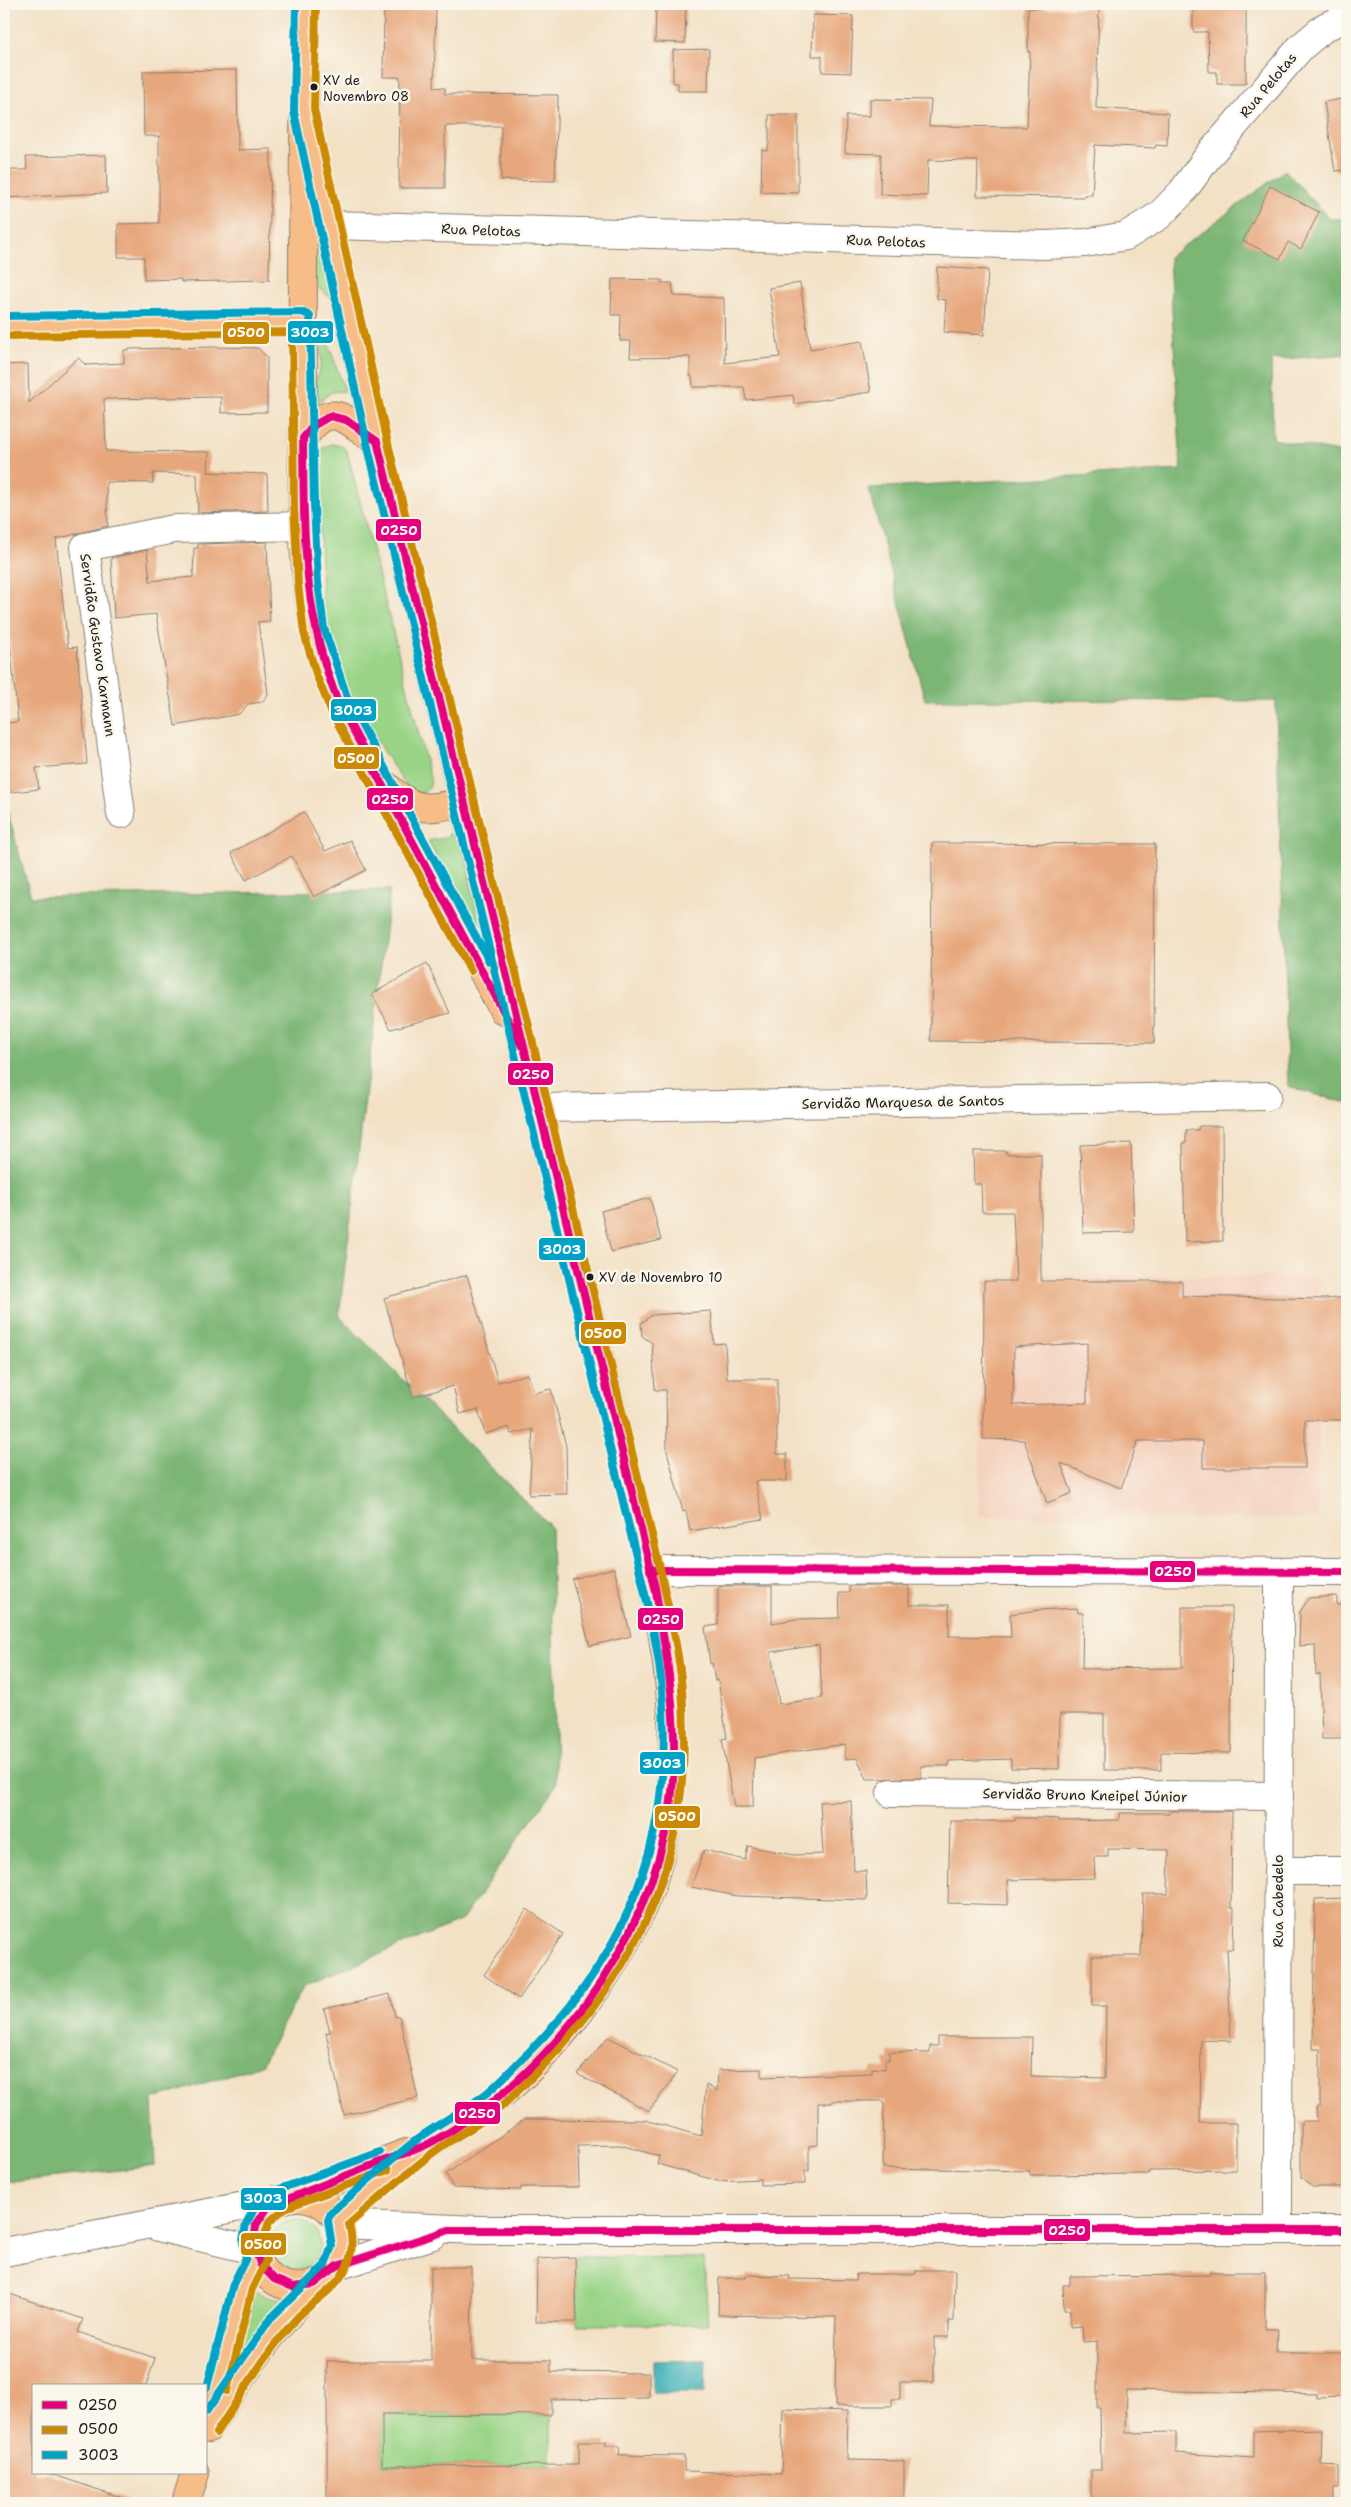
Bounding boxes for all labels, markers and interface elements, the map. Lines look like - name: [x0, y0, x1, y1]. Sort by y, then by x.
- street label: Rua Pelotas: [1235, 49, 1301, 121]
- place label: XV de Novembro 08: [323, 72, 409, 105]
- marker: XV de Novembro 08: [309, 82, 319, 92]
- street label: Rua Pelotas: [441, 220, 521, 240]
- street label: Rua Pelotas: [846, 231, 926, 251]
- line badge: 3003: [287, 320, 334, 344]
- line badge: 0500: [222, 321, 270, 345]
- text: 0500: [227, 323, 265, 341]
- text: 3003: [291, 323, 330, 341]
- line badge: 0250: [375, 518, 422, 542]
- text: 0250: [380, 521, 418, 539]
- street label: Servidão Gustavo Karmann: [76, 552, 120, 738]
- line badge: 3003: [330, 698, 377, 722]
- text: 3003: [334, 701, 373, 719]
- line badge: 0500: [333, 746, 380, 770]
- text: 0500: [337, 749, 375, 767]
- line badge: 0250: [366, 787, 414, 811]
- text: 0250: [371, 790, 409, 808]
- line badge: 0250: [507, 1062, 554, 1086]
- text: 0250: [512, 1065, 550, 1083]
- street label: Servidão Marquesa de Santos: [802, 1091, 1005, 1113]
- line badge: 3003: [538, 1237, 586, 1261]
- text: 3003: [543, 1240, 582, 1258]
- place label: XV de Novembro 10: [599, 1269, 723, 1286]
- marker: XV de Novembro 10: [585, 1272, 595, 1282]
- line badge: 0500: [580, 1321, 627, 1345]
- text: 0500: [584, 1324, 622, 1342]
- line badge: 0250: [1149, 1560, 1196, 1583]
- text: 0250: [1154, 1562, 1192, 1580]
- line badge: 0250: [637, 1607, 684, 1631]
- text: 0250: [642, 1610, 680, 1628]
- line badge: 3003: [639, 1751, 686, 1775]
- text: 3003: [643, 1754, 682, 1772]
- street label: Servidão Bruno Kneipel Júnior: [982, 1784, 1188, 1806]
- line badge: 0500: [654, 1805, 701, 1829]
- text: 0500: [658, 1807, 696, 1825]
- street label: Rua Cabedelo: [1269, 1855, 1287, 1947]
- line badge: 0250: [454, 2101, 501, 2125]
- text: 0250: [458, 2104, 496, 2122]
- line badge: 3003: [240, 2187, 287, 2211]
- text: 3003: [244, 2189, 283, 2207]
- line badge: 0250: [1043, 2218, 1091, 2242]
- text: 0250: [1048, 2221, 1086, 2239]
- line badge: 0500: [240, 2232, 287, 2256]
- text: 0500: [244, 2235, 282, 2253]
- legend: [32, 2384, 208, 2474]
- text: 0250: [78, 2395, 117, 2415]
- text: 0500: [78, 2419, 118, 2439]
- text: 3003: [78, 2445, 119, 2465]

